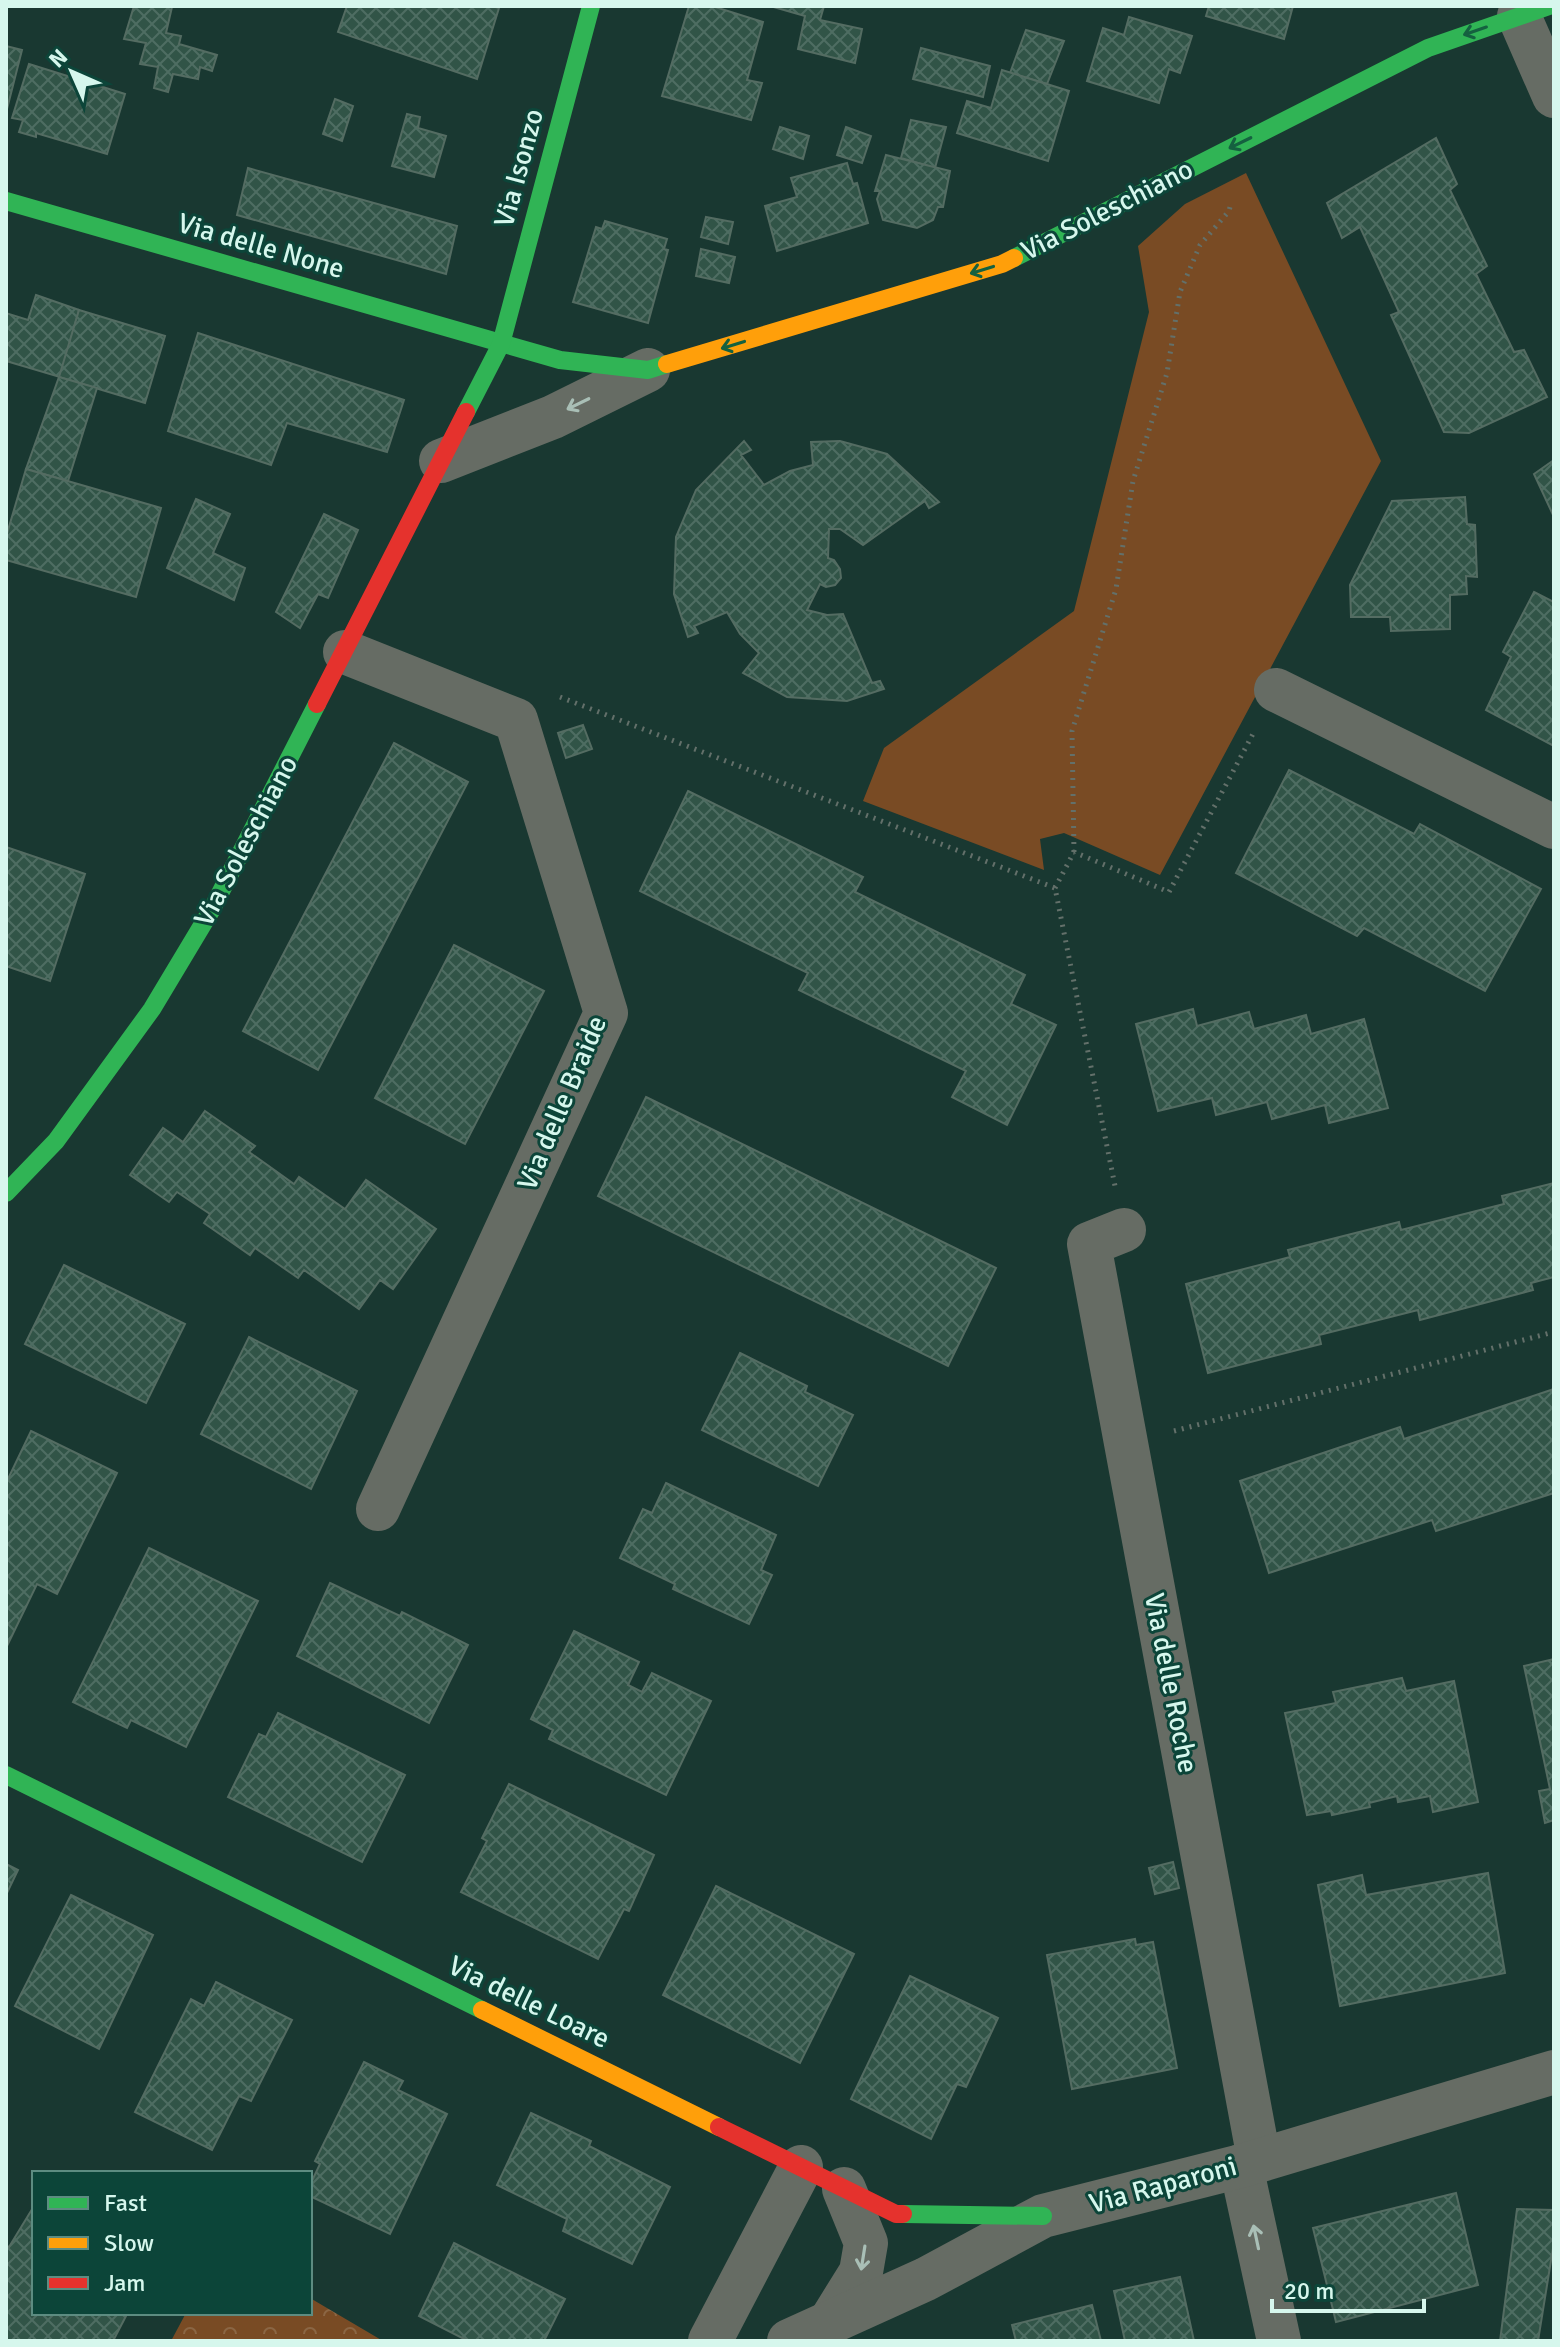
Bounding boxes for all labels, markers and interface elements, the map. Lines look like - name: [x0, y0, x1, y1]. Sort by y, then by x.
- one-way arrow: [1463, 25, 1488, 40]
- north arrow: [32, 32, 112, 112]
- text: N: [43, 43, 73, 73]
- street label: Via Isonzo: [487, 105, 551, 231]
- one-way arrow: [1229, 136, 1253, 151]
- street label: Via Soleschiano: [1015, 152, 1199, 268]
- street label: Via delle None: [174, 206, 348, 286]
- one-way arrow: [970, 263, 996, 278]
- one-way arrow: [721, 338, 747, 353]
- one-way arrow: [566, 397, 590, 412]
- street label: Via Soleschiano: [187, 750, 305, 932]
- street label: Via delle Braide: [510, 1011, 614, 1195]
- street label: Via delle Roche: [1137, 1590, 1205, 1776]
- street label: Via delle Loare: [443, 1948, 615, 2056]
- street label: Via Raparoni: [1086, 2149, 1240, 2221]
- legend: [32, 2171, 312, 2315]
- text: Fast: [104, 2188, 147, 2218]
- one-way arrow: [1248, 2225, 1263, 2251]
- text: Slow: [104, 2228, 154, 2258]
- one-way arrow: [855, 2244, 870, 2270]
- scale bar: [1272, 2263, 1424, 2313]
- text: Jam: [104, 2268, 145, 2298]
- text: 20 m: [1284, 2276, 1334, 2306]

